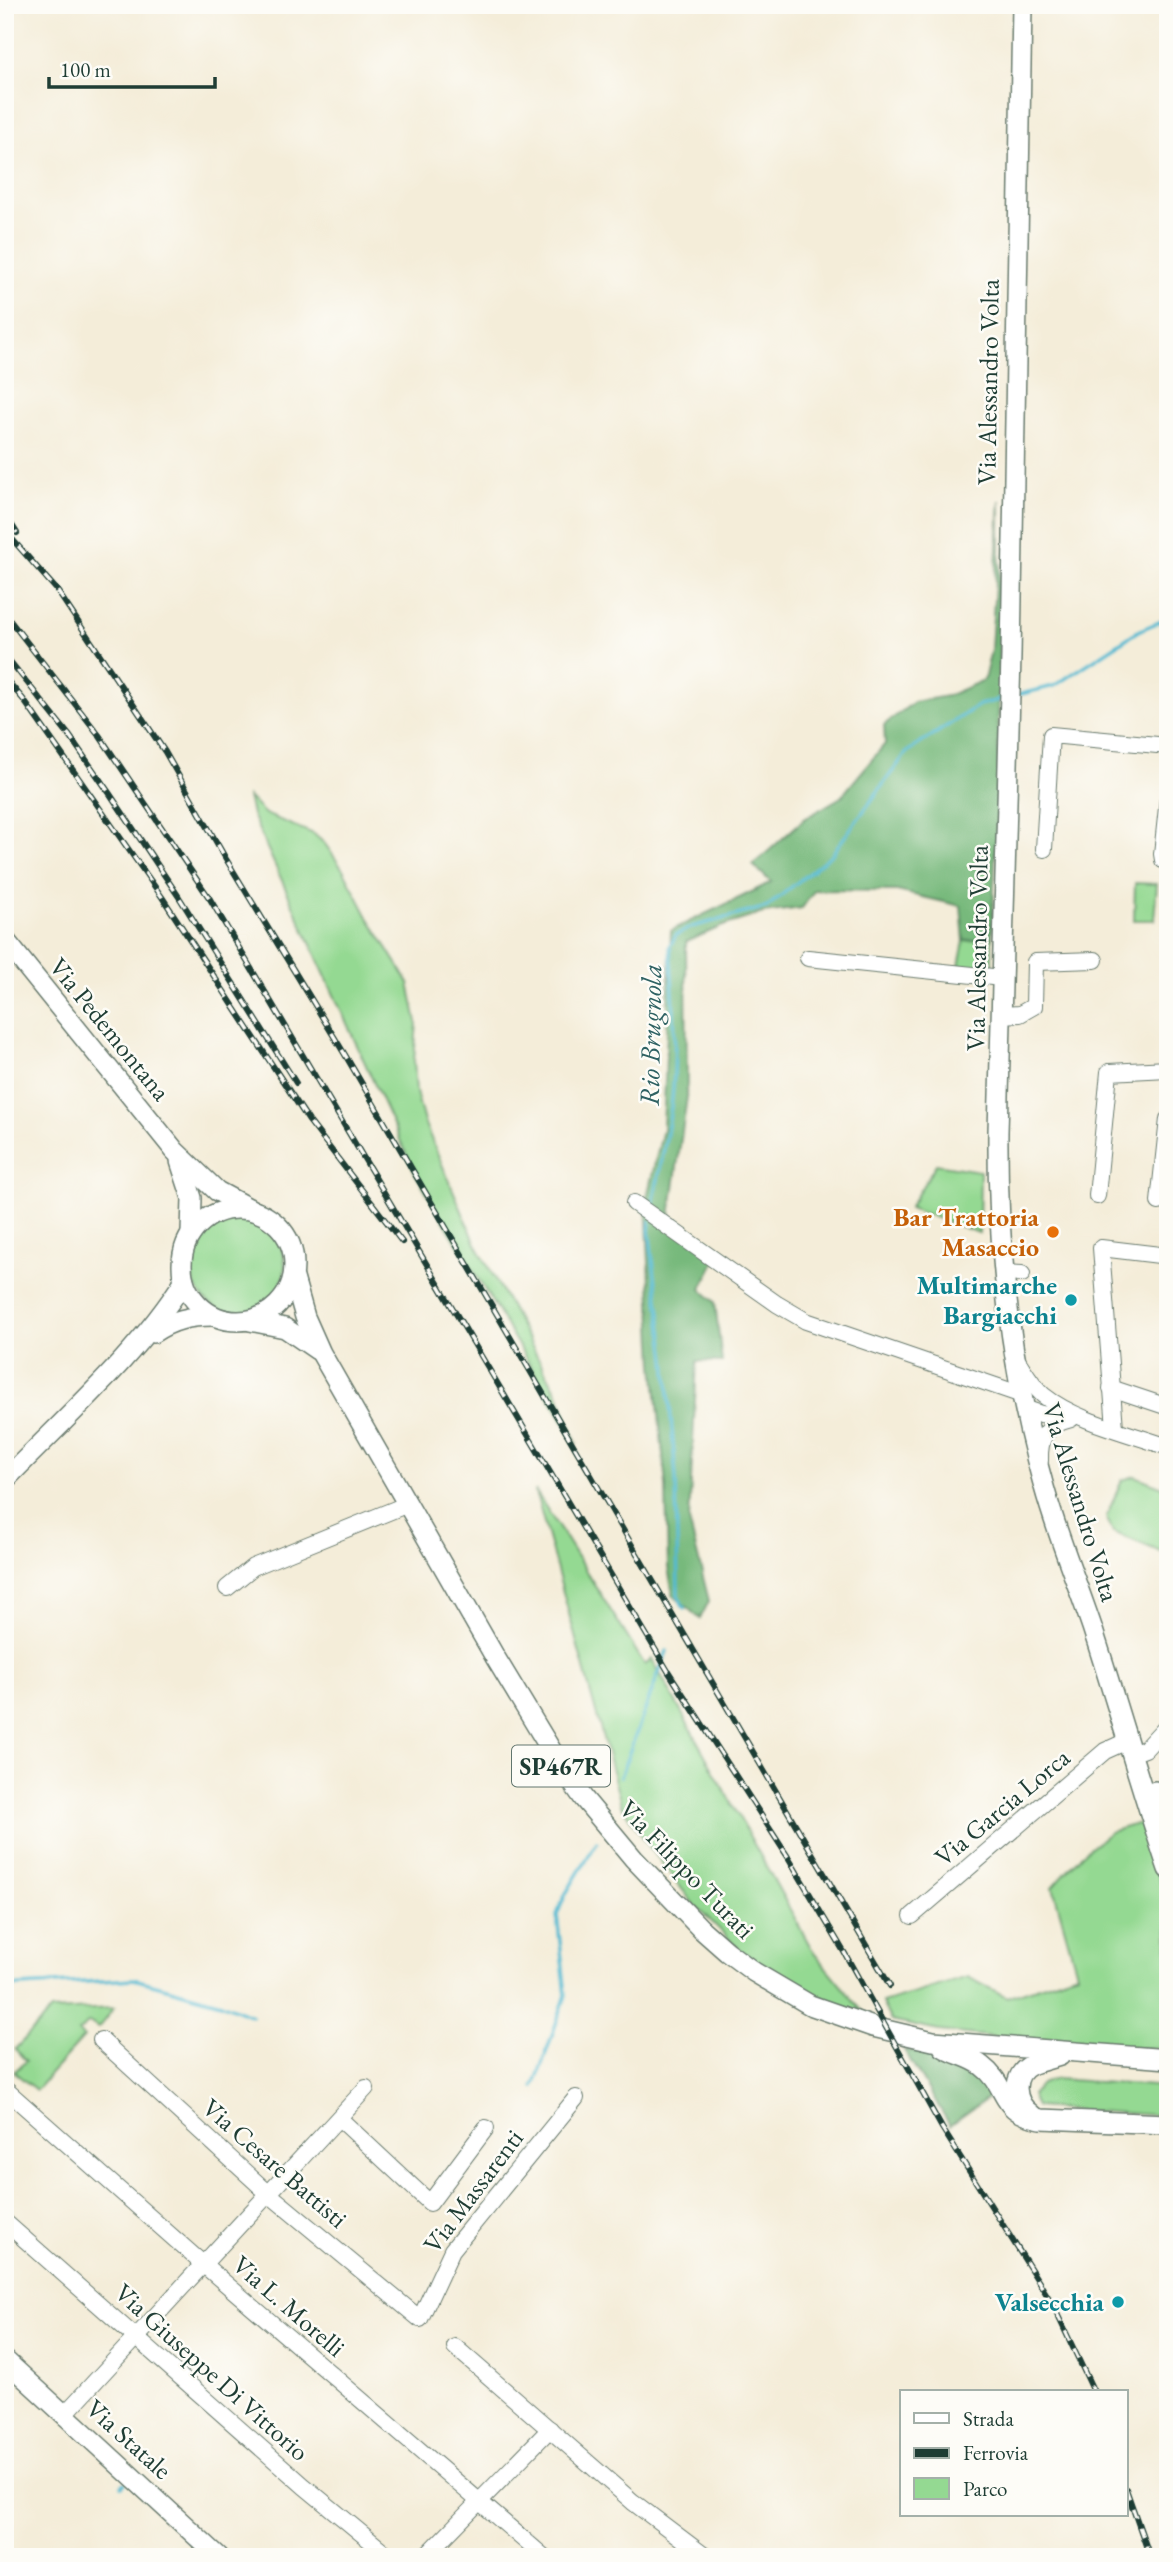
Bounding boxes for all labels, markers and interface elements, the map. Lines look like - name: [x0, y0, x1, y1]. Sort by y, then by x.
- scale bar: [49, 46, 215, 90]
- text: 100 m: [60, 56, 111, 83]
- street label: Via Alessandro Volta: [969, 278, 1007, 485]
- street label: Via Alessandro Volta: [958, 844, 996, 1051]
- street label: Via Pedemontana: [42, 950, 179, 1108]
- water label: Rio Brugnola: [631, 964, 669, 1106]
- place label: Bar Trattoria Masaccio: [893, 1200, 1040, 1264]
- marker: Bar Trattoria Masaccio: [1045, 1224, 1061, 1240]
- place label: Multimarche Bargiacchi: [916, 1268, 1057, 1332]
- marker: Multimarche Bargiacchi: [1063, 1292, 1079, 1308]
- street label: Via Alessandro Volta: [1035, 1398, 1128, 1606]
- street label: Via Garcia Lorca: [927, 1740, 1077, 1874]
- road number: SP467R: [512, 1746, 610, 1786]
- street label: Via Filippo Turati: [612, 1792, 762, 1946]
- street label: Via Cesare Battisti: [195, 2091, 355, 2235]
- street label: Via Massarenti: [415, 2122, 531, 2260]
- street label: Via L. Morelli: [226, 2248, 352, 2364]
- street label: Via Giuseppe Di Vittorio: [108, 2276, 316, 2468]
- place label: Valsecchia: [995, 2285, 1105, 2319]
- marker: Valsecchia: [1110, 2294, 1126, 2310]
- legend: [900, 2390, 1128, 2516]
- street label: Via Statale: [79, 2391, 179, 2487]
- text: Strada: [963, 2405, 1014, 2432]
- text: Ferrovia: [963, 2439, 1029, 2466]
- text: Parco: [963, 2475, 1007, 2502]

